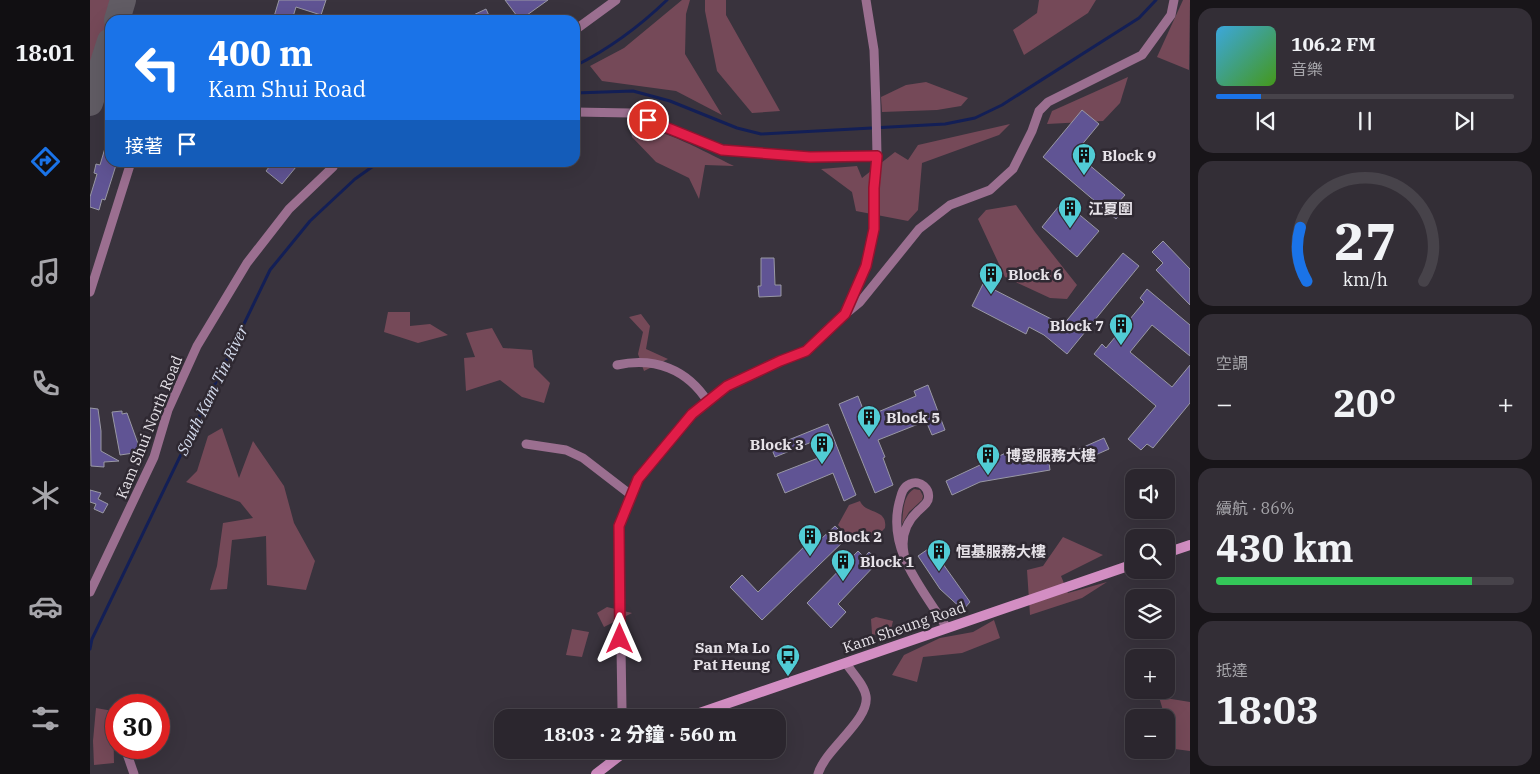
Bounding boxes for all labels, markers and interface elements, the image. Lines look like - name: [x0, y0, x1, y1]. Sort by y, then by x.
- text: 400 m: [208, 30, 313, 76]
- text: 106.2 FM: [1291, 32, 1376, 56]
- icon: left: [125, 35, 190, 100]
- text: 18:01: [15, 38, 75, 67]
- text: 音樂: [1291, 59, 1323, 79]
- text: Kam Shui Road: [208, 74, 366, 103]
- pin: [627, 99, 669, 141]
- icon: arrive: [634, 106, 662, 134]
- icon: previous: [1252, 107, 1280, 135]
- icon: pause: [1351, 107, 1379, 135]
- icon: next: [1450, 107, 1478, 135]
- icon: arrive: [173, 130, 201, 158]
- text: 接著: [125, 134, 163, 158]
- building icon: Block 9: [1071, 142, 1097, 176]
- icon: directions: [28, 144, 63, 179]
- place label: Block 9: [1102, 146, 1156, 165]
- building icon: 江夏圍: [1057, 195, 1083, 229]
- place label: 江夏圍: [1088, 199, 1133, 218]
- text: 27: [1334, 207, 1396, 274]
- icon: music: [28, 255, 63, 290]
- building icon: Block 6: [978, 261, 1004, 295]
- place label: Block 6: [1008, 265, 1062, 284]
- text: km/h: [1342, 268, 1388, 291]
- building icon: Block 7: [1108, 312, 1134, 346]
- place label: Block 7: [1050, 316, 1104, 335]
- water label: South Kam Tin River: [171, 321, 253, 459]
- street label: Kam Shui North Road: [112, 353, 186, 501]
- text: 空調: [1216, 353, 1248, 373]
- icon: phone: [28, 366, 63, 401]
- text: 20°: [1333, 378, 1397, 427]
- text: −: [1216, 385, 1233, 422]
- text: +: [1497, 385, 1514, 422]
- building icon: Block 5: [856, 404, 882, 438]
- place label: Block 5: [886, 408, 940, 427]
- building icon: Block 3: [809, 431, 835, 465]
- place label: Block 3: [750, 435, 804, 454]
- building icon: 博愛服務大樓: [975, 442, 1001, 476]
- place label: 博愛服務大樓: [1006, 446, 1096, 465]
- map controls: [1125, 469, 1175, 759]
- button: sound: [1125, 469, 1175, 519]
- icon: climate: [28, 478, 63, 513]
- text: 續航 · 86%: [1216, 498, 1294, 518]
- building icon: Block 2: [797, 523, 823, 557]
- text: 430 km: [1216, 523, 1354, 572]
- place label: Block 2: [828, 527, 882, 546]
- button: search: [1125, 529, 1175, 579]
- building icon: 恒基服務大樓: [926, 538, 952, 572]
- place label: 恒基服務大樓: [956, 542, 1046, 561]
- building icon: Block 1: [830, 548, 856, 582]
- place label: Block 1: [860, 552, 914, 571]
- icon: car: [28, 589, 63, 624]
- button: layers: [1125, 589, 1175, 639]
- street label: Kam Sheung Road: [840, 597, 968, 657]
- position arrow: [593, 612, 645, 664]
- place label: San Ma Lo Pat Heung: [693, 638, 770, 674]
- bus stop icon: San Ma Lo Pat Heung: [775, 643, 801, 677]
- button: +: [1125, 649, 1175, 699]
- text: 抵達: [1216, 660, 1248, 680]
- text: 18:03: [1216, 685, 1319, 734]
- speed limit sign: 30: [105, 694, 170, 759]
- icon: filters: [28, 701, 63, 736]
- button: −: [1125, 709, 1175, 759]
- text: 18:03 · 2 分鐘 · 560 m: [543, 722, 737, 746]

